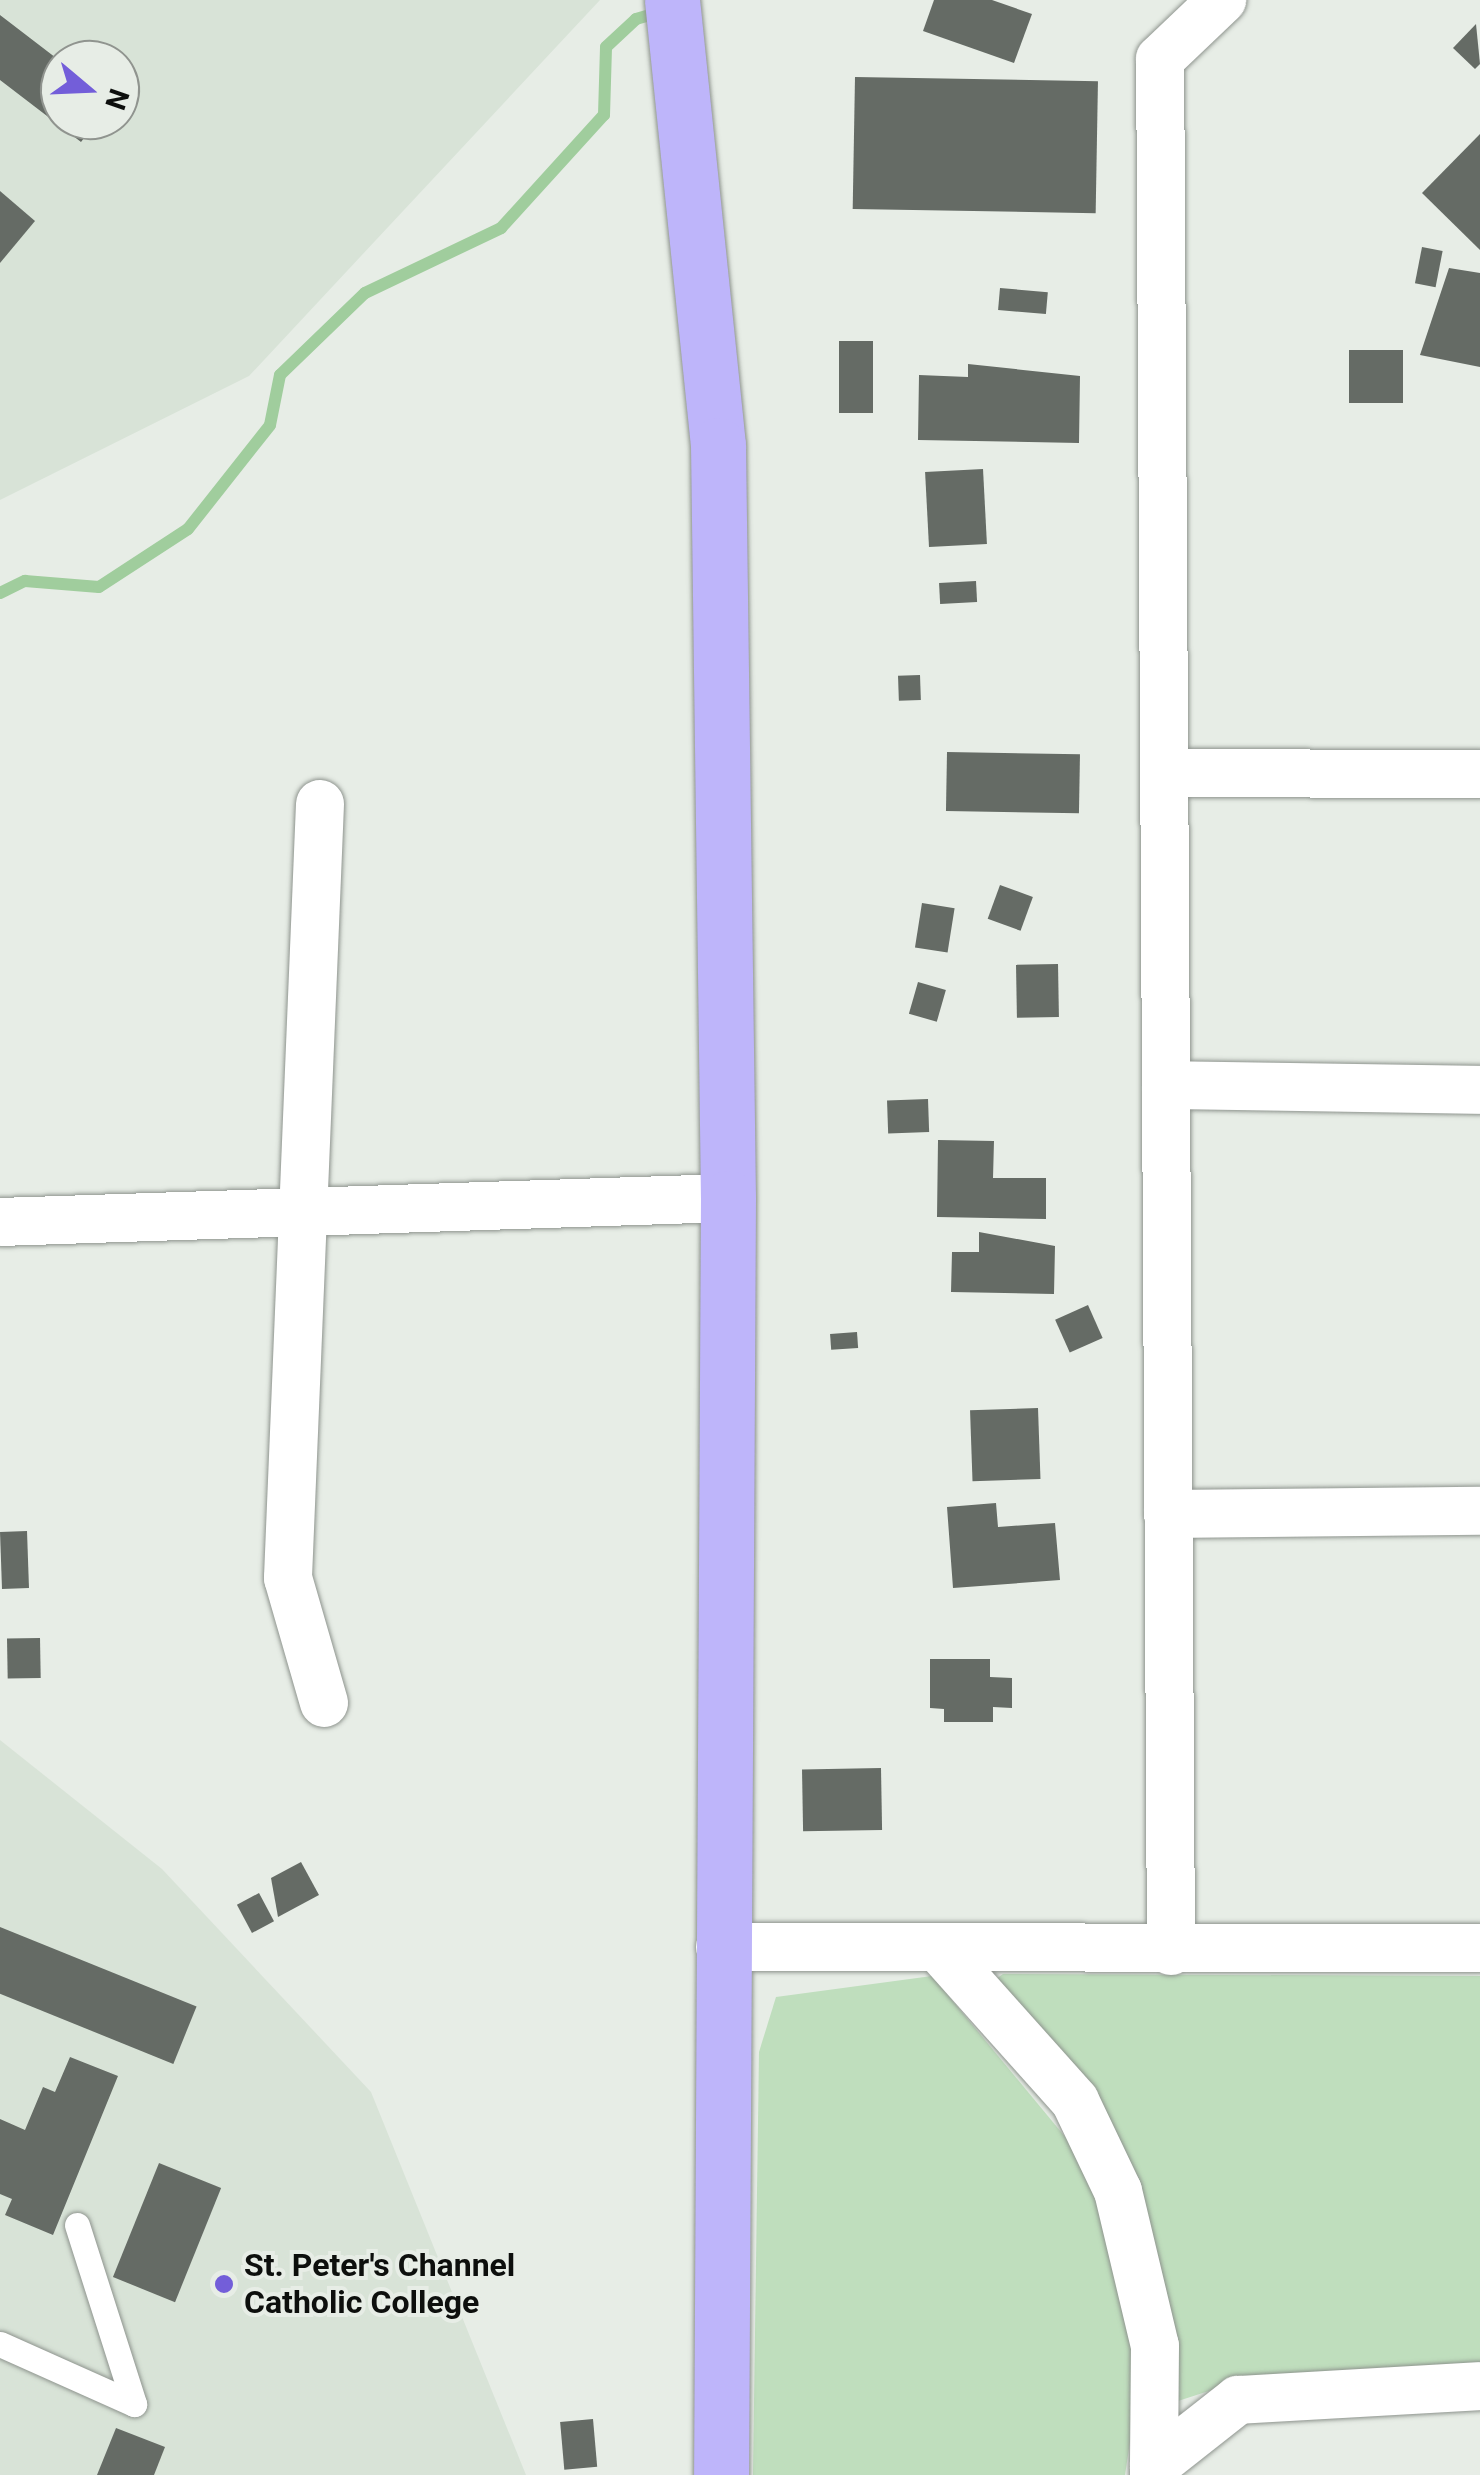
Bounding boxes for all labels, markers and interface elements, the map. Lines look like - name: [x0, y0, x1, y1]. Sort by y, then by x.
- north arrow: [40, 40, 140, 140]
- text: N: [98, 85, 136, 114]
- place label: St. Peter's Channel Catholic College: [244, 2247, 515, 2322]
- marker: St. Peter's Channel Catholic College: [213, 2273, 235, 2295]

